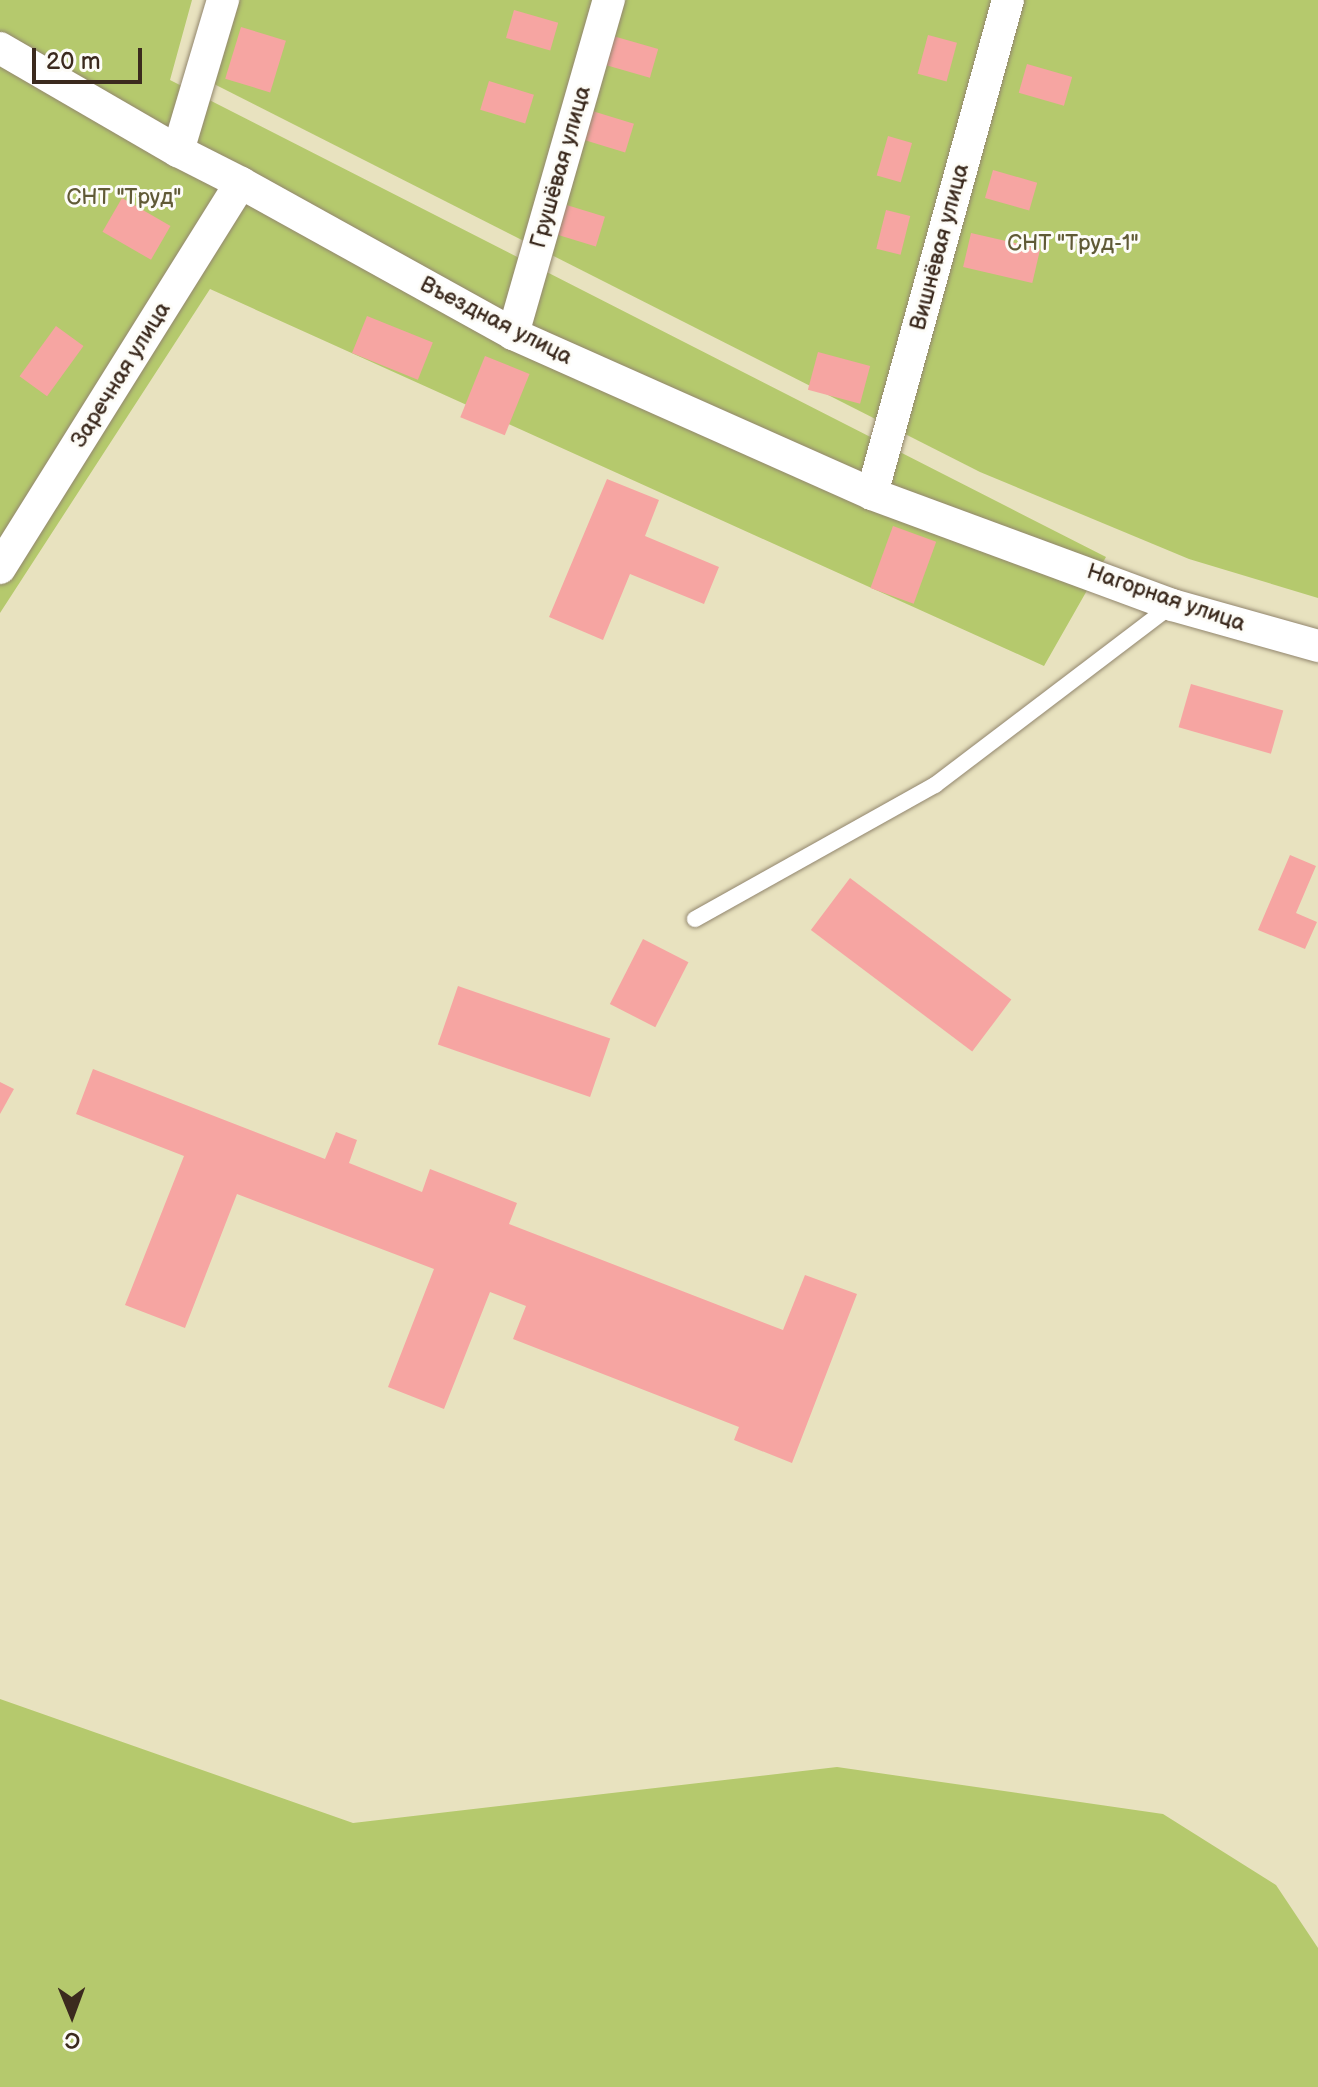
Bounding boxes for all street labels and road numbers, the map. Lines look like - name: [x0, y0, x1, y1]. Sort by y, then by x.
- street label: Грушёвая улица: [525, 83, 597, 251]
- street label: Вишнёвая улица: [905, 161, 975, 333]
- street label: Въездная улица: [416, 271, 576, 371]
- street label: Заречная улица: [66, 297, 176, 453]
- street label: Нагорная улица: [1083, 559, 1249, 637]

